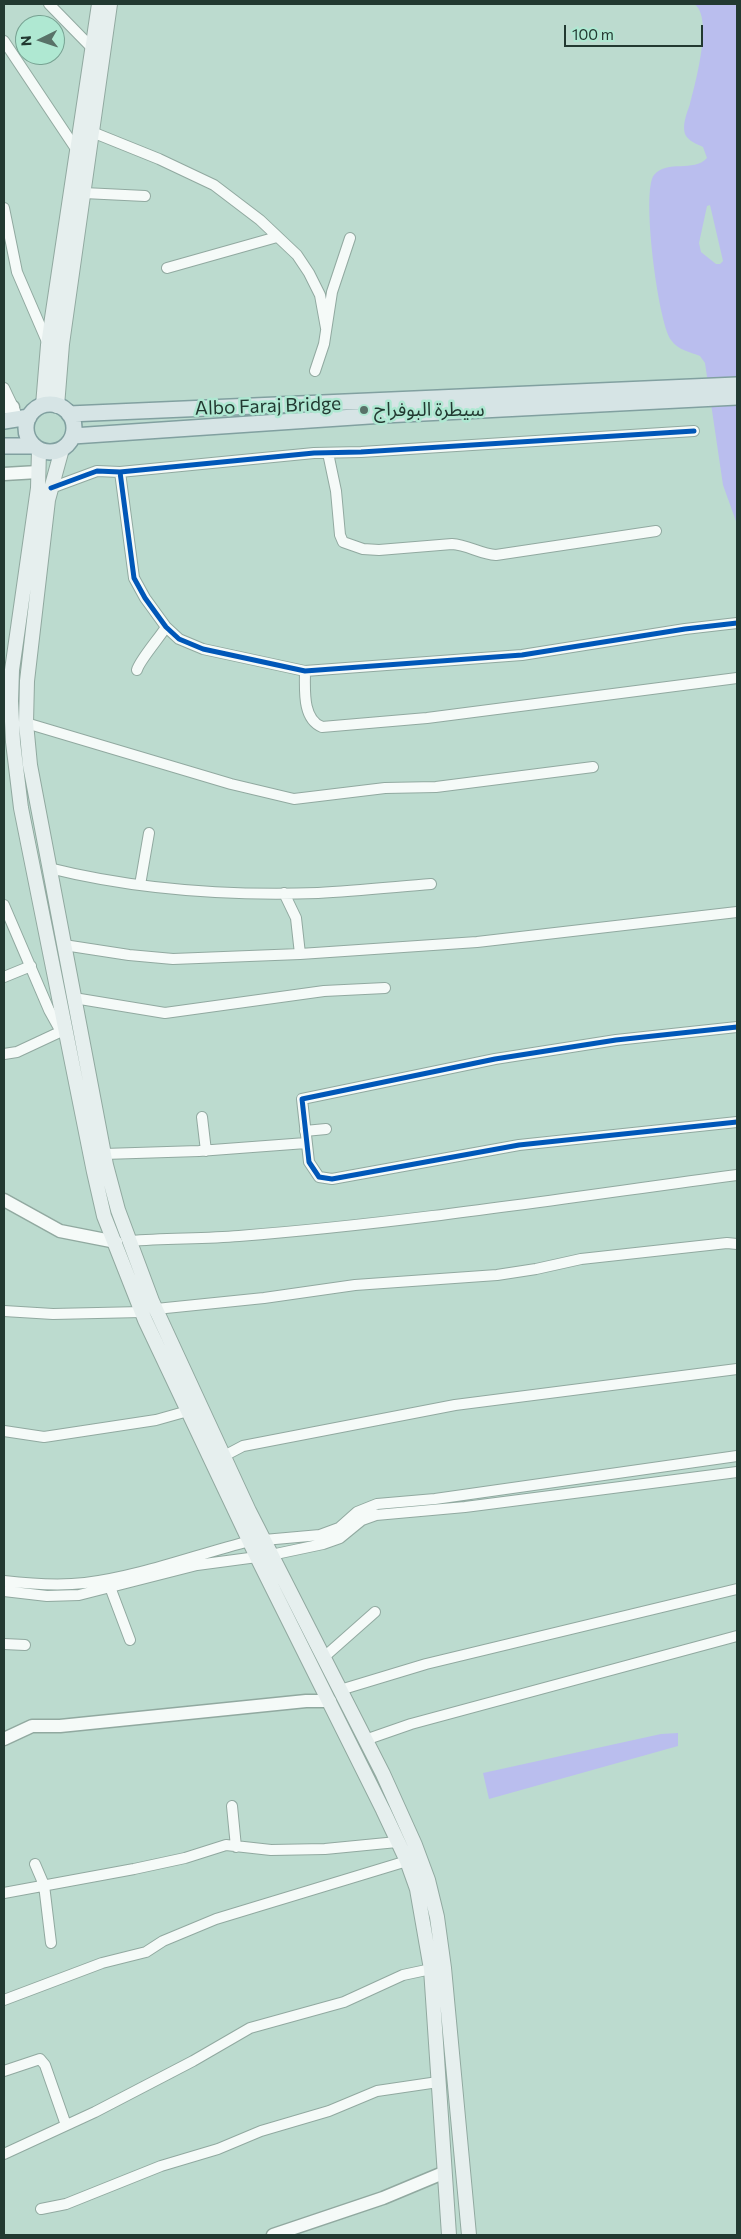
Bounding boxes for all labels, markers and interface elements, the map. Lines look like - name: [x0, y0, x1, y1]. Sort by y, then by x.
- north arrow: [15, 15, 65, 65]
- scale bar: [566, 15, 705, 47]
- text: 100 m: [572, 25, 614, 43]
- text: N: [17, 35, 34, 47]
- street label: Albo Faraj Bridge: [195, 392, 341, 420]
- place label: سيطرة البوفراج: [374, 399, 485, 421]
- marker: سيطرة البوفراج: [358, 404, 370, 416]

